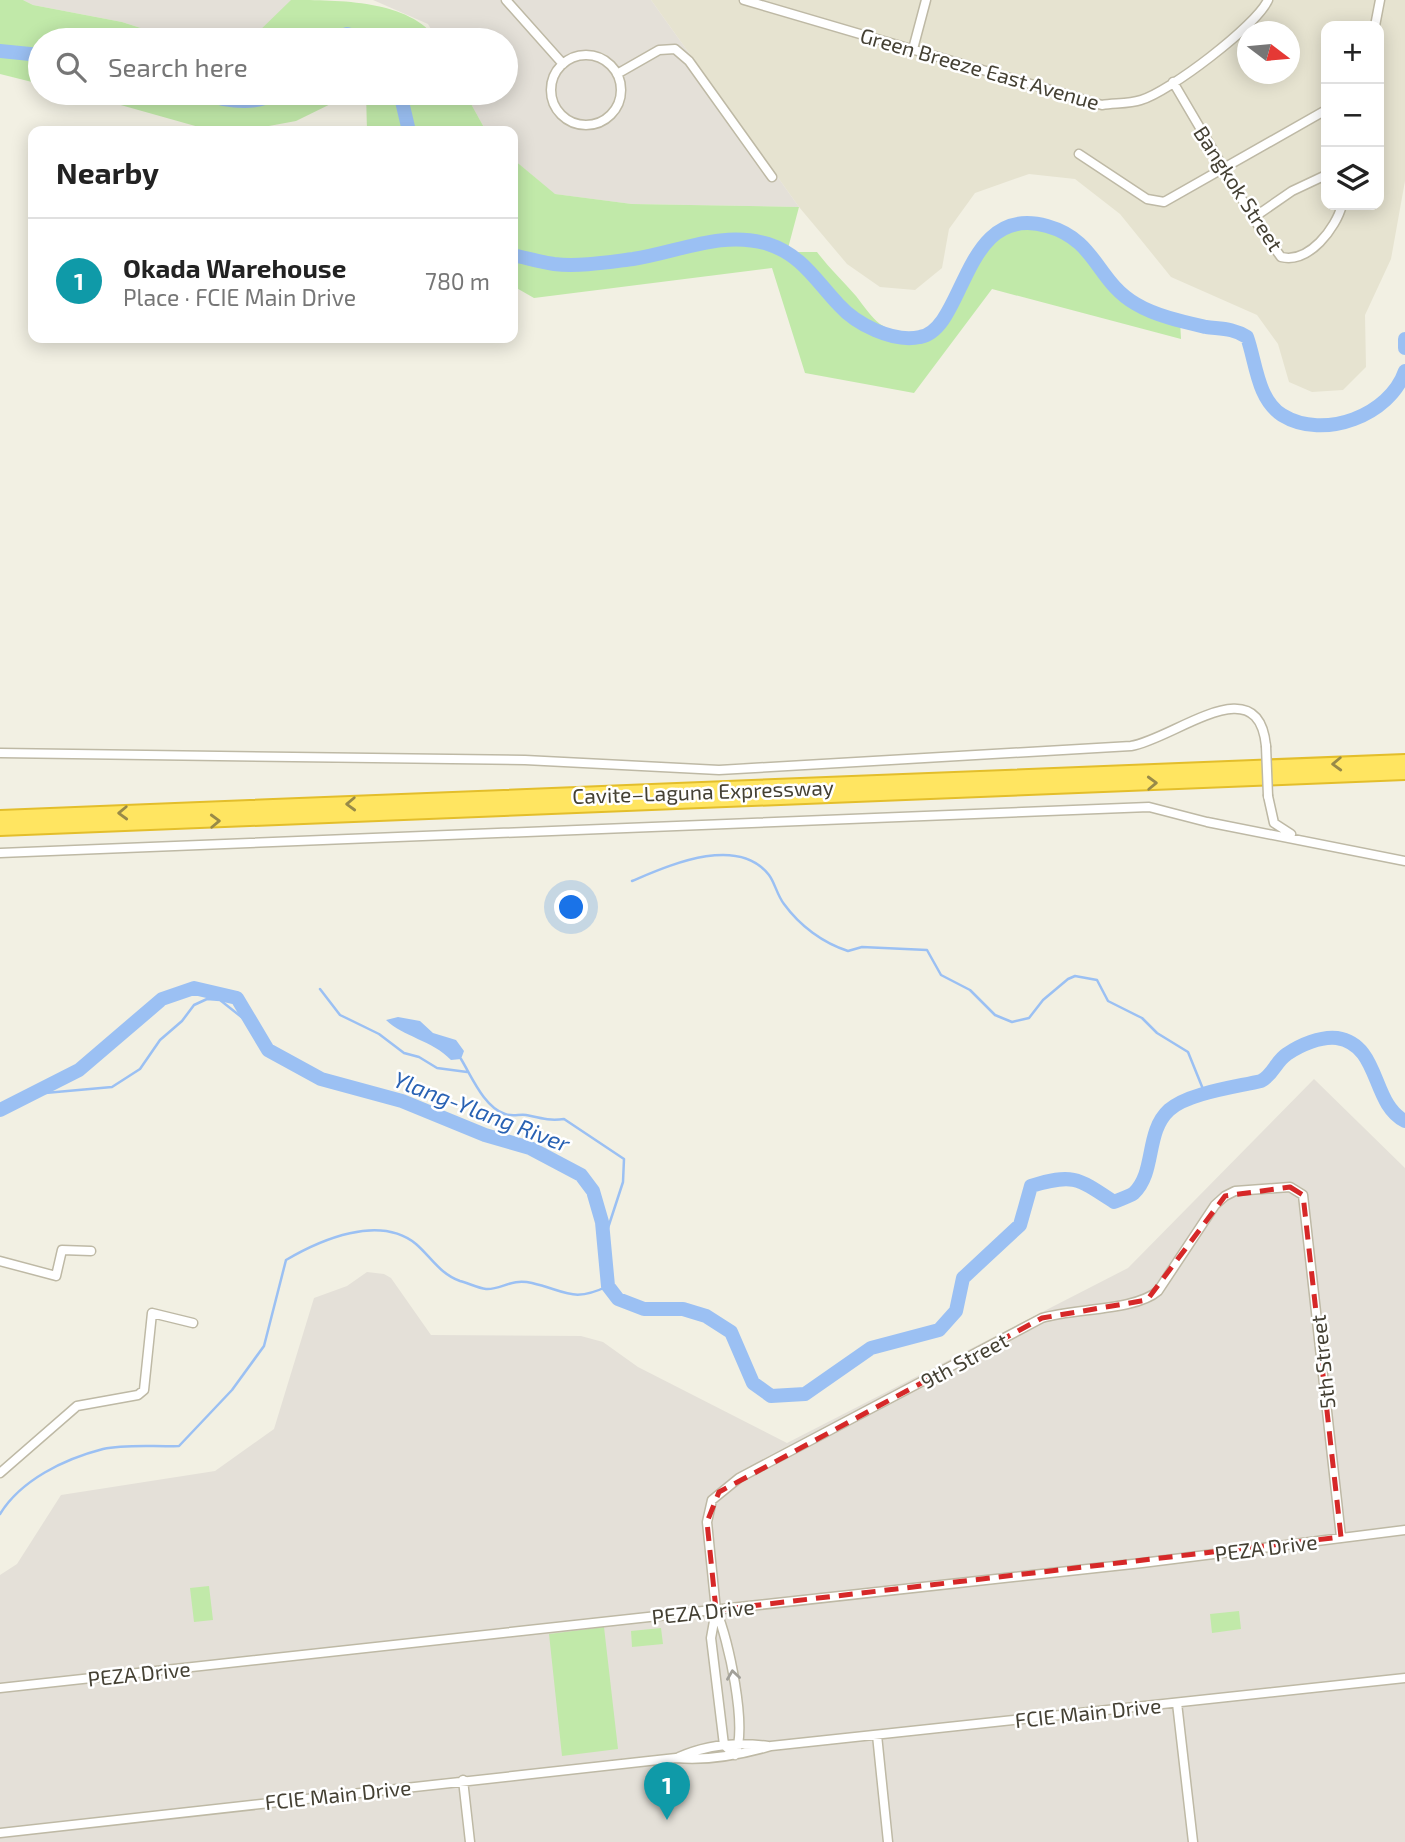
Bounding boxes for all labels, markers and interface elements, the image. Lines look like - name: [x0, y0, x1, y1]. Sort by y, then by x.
- north arrow: [1237, 21, 1300, 84]
- map controls: [1321, 21, 1384, 210]
- button: +: [1321, 21, 1384, 84]
- street label: Green Breeze East Avenue: [858, 22, 1102, 114]
- search box: [28, 28, 518, 105]
- icon: search: [52, 48, 90, 86]
- text: Search here: [108, 51, 248, 82]
- button: −: [1321, 84, 1384, 147]
- street label: Bangkok Street: [1189, 121, 1289, 255]
- button: layers: [1321, 147, 1384, 210]
- text: Nearby: [56, 154, 159, 190]
- text: Okada Warehouse: [123, 252, 346, 283]
- text: 1: [74, 267, 84, 295]
- text: 780 m: [425, 267, 490, 295]
- text: Place · FCIE Main Drive: [123, 283, 356, 311]
- one-way arrow: [1331, 756, 1342, 771]
- street label: Cavite–Laguna Expressway: [572, 774, 834, 808]
- one-way arrow: [1147, 776, 1158, 791]
- one-way arrow: [345, 796, 355, 812]
- one-way arrow: [118, 805, 129, 820]
- one-way arrow: [210, 813, 221, 828]
- your location: [554, 890, 588, 924]
- water label: Ylang-Ylang River: [390, 1064, 575, 1158]
- street label: 5th Street: [1305, 1314, 1339, 1410]
- street label: 9th Street: [916, 1327, 1012, 1393]
- street label: PEZA Drive: [1213, 1528, 1319, 1566]
- street label: PEZA Drive: [650, 1593, 756, 1629]
- street label: PEZA Drive: [86, 1655, 192, 1691]
- one-way arrow: [725, 1669, 740, 1681]
- street label: FCIE Main Drive: [1014, 1692, 1162, 1732]
- pin: 1: [644, 1762, 690, 1820]
- street label: FCIE Main Drive: [264, 1774, 412, 1814]

